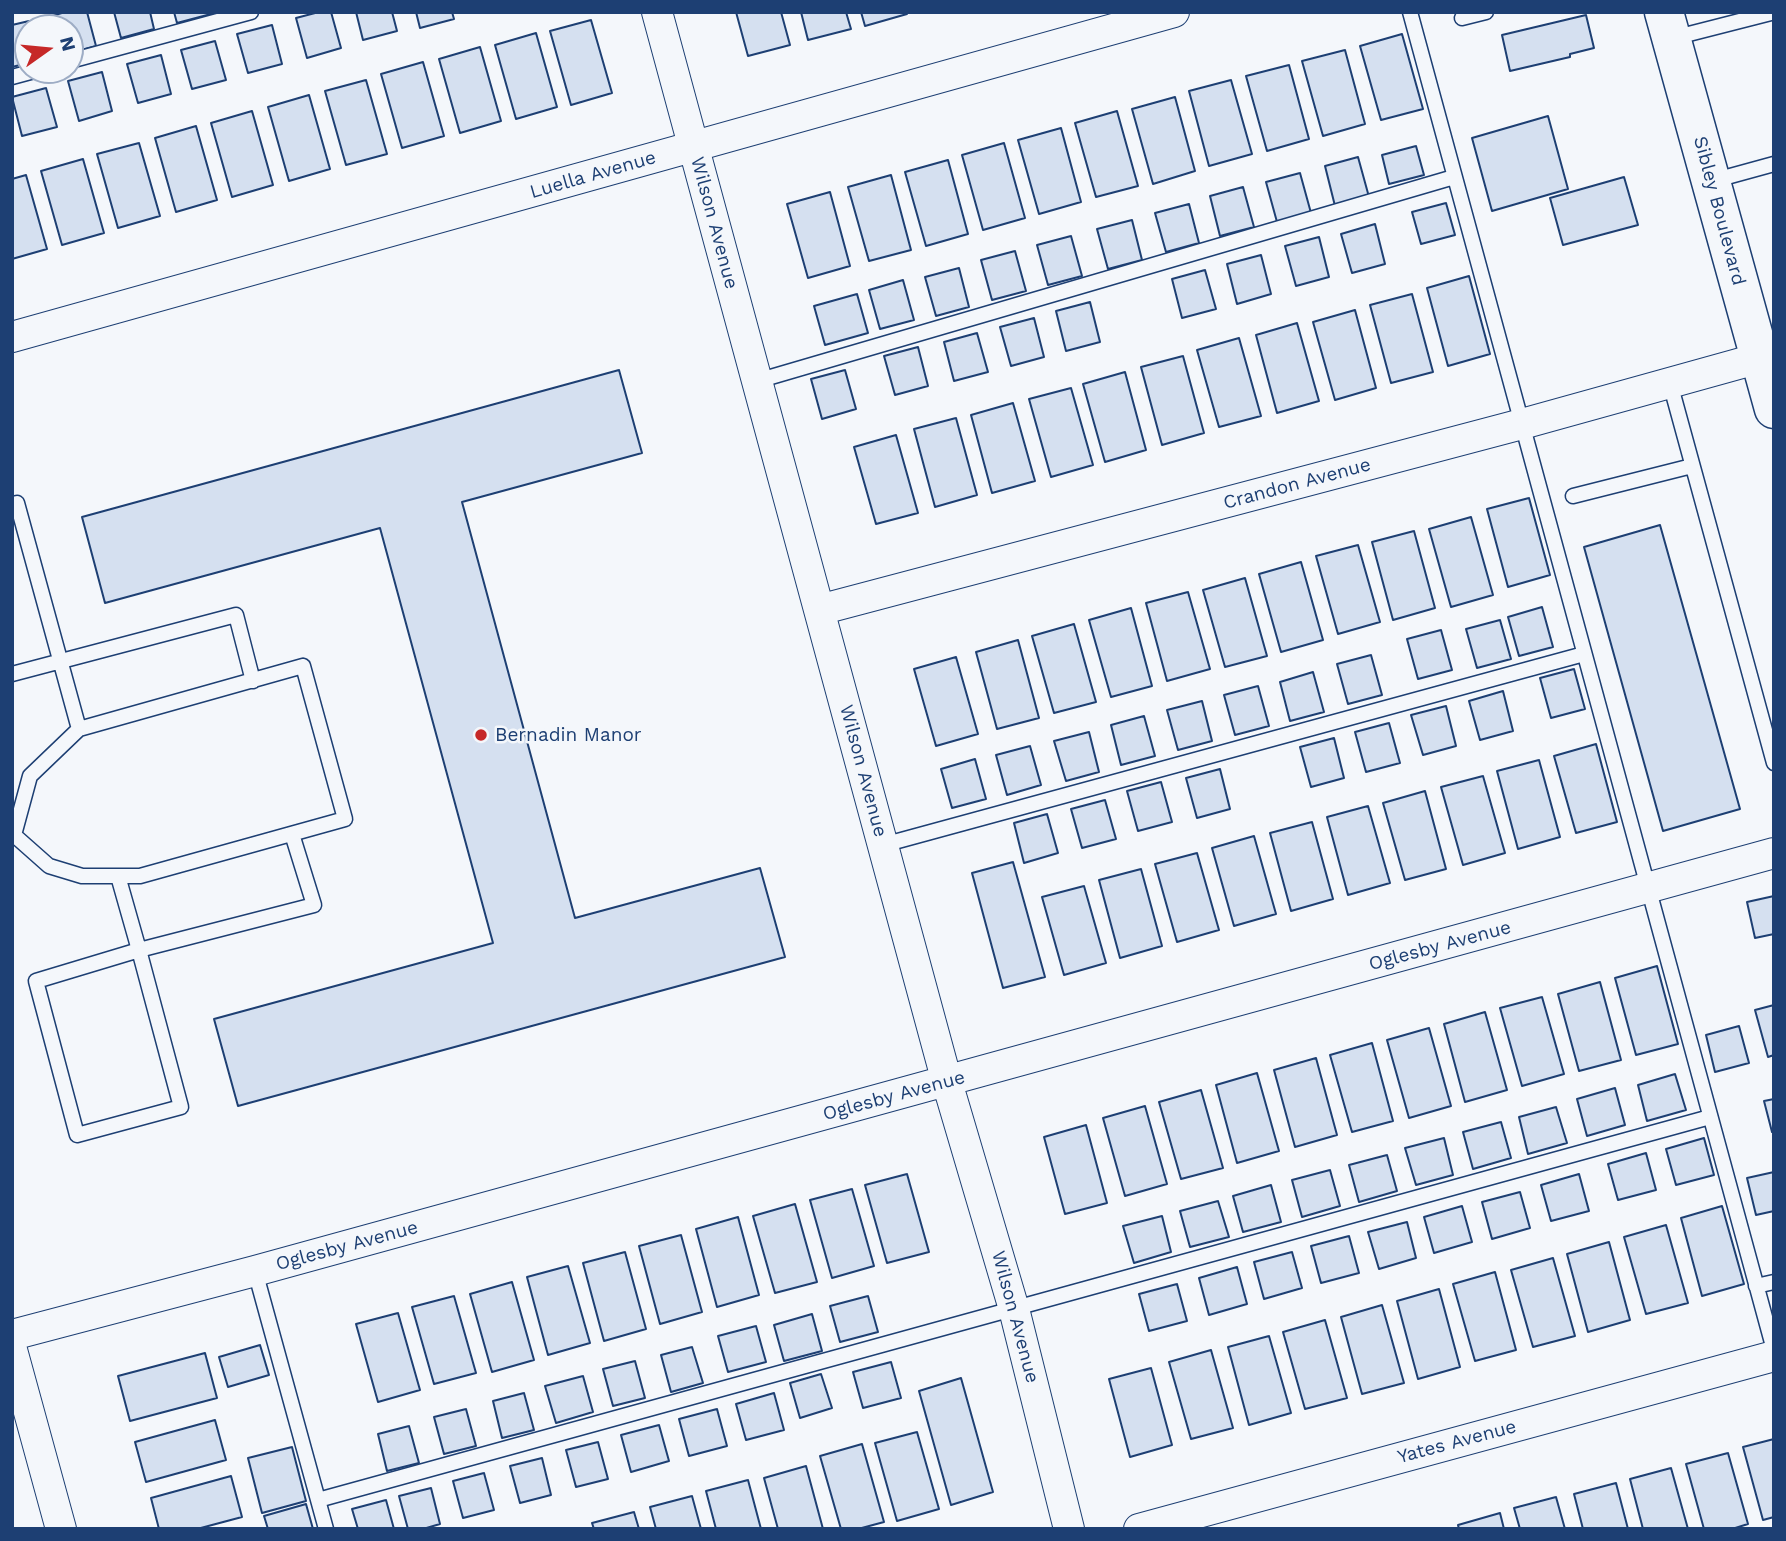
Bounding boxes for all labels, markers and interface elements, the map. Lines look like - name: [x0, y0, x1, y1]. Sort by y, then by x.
- north arrow: [14, 14, 84, 84]
- text: N: [55, 34, 81, 54]
- street label: Sibley Boulevard: [1688, 134, 1750, 288]
- street label: Luella Avenue: [527, 146, 659, 204]
- street label: Wilson Avenue: [685, 154, 743, 292]
- street label: Crandon Avenue: [1221, 453, 1373, 515]
- street label: Wilson Avenue: [834, 702, 892, 840]
- place label: Bernadin Manor: [495, 724, 642, 746]
- marker: Bernadin Manor: [473, 727, 489, 743]
- street label: Oglesby Avenue: [1366, 916, 1514, 976]
- street label: Oglesby Avenue: [820, 1066, 968, 1126]
- street label: Oglesby Avenue: [273, 1216, 421, 1276]
- street label: Wilson Avenue: [986, 1248, 1044, 1386]
- street label: Yates Avenue: [1395, 1415, 1519, 1469]

